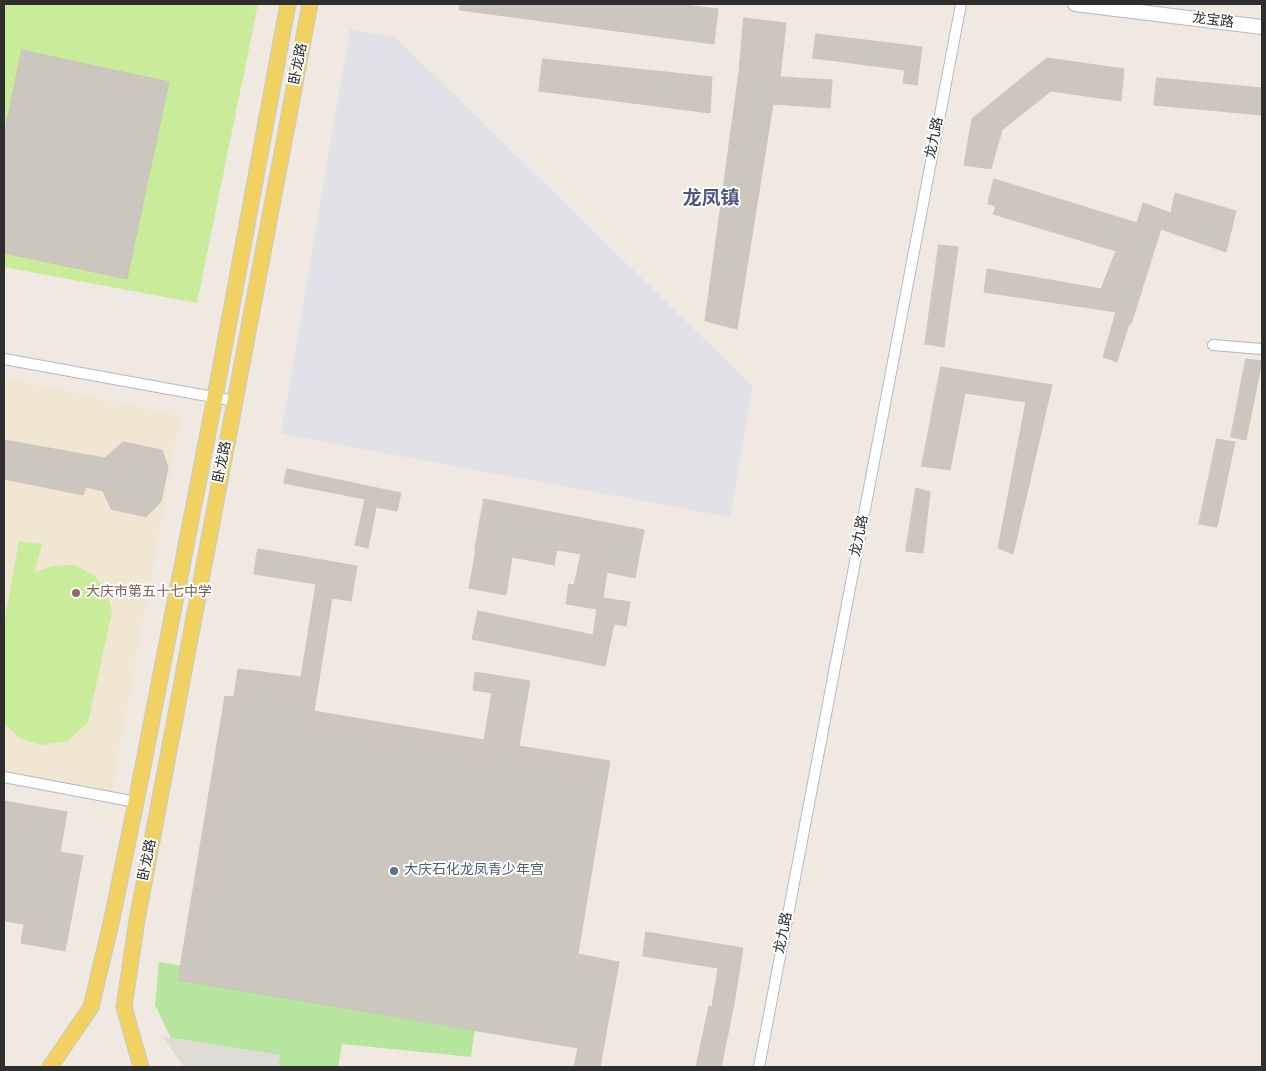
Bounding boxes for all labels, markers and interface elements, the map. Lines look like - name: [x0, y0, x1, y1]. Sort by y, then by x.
- street label: 龙宝路: [1191, 10, 1235, 32]
- street label: 卧龙路: [287, 42, 311, 86]
- street label: 龙九路: [923, 116, 947, 160]
- district label: 龙凤镇: [683, 188, 739, 210]
- street label: 卧龙路: [211, 440, 235, 484]
- street label: 龙九路: [848, 514, 872, 558]
- place label: 大庆市第五十七中学: [86, 585, 212, 601]
- marker: 大庆市第五十七中学: [70, 587, 82, 599]
- street label: 卧龙路: [136, 838, 160, 882]
- place label: 大庆石化龙凤青少年宫: [404, 863, 544, 879]
- marker: 大庆石化龙凤青少年宫: [388, 865, 400, 877]
- street label: 龙九路: [772, 911, 796, 955]

